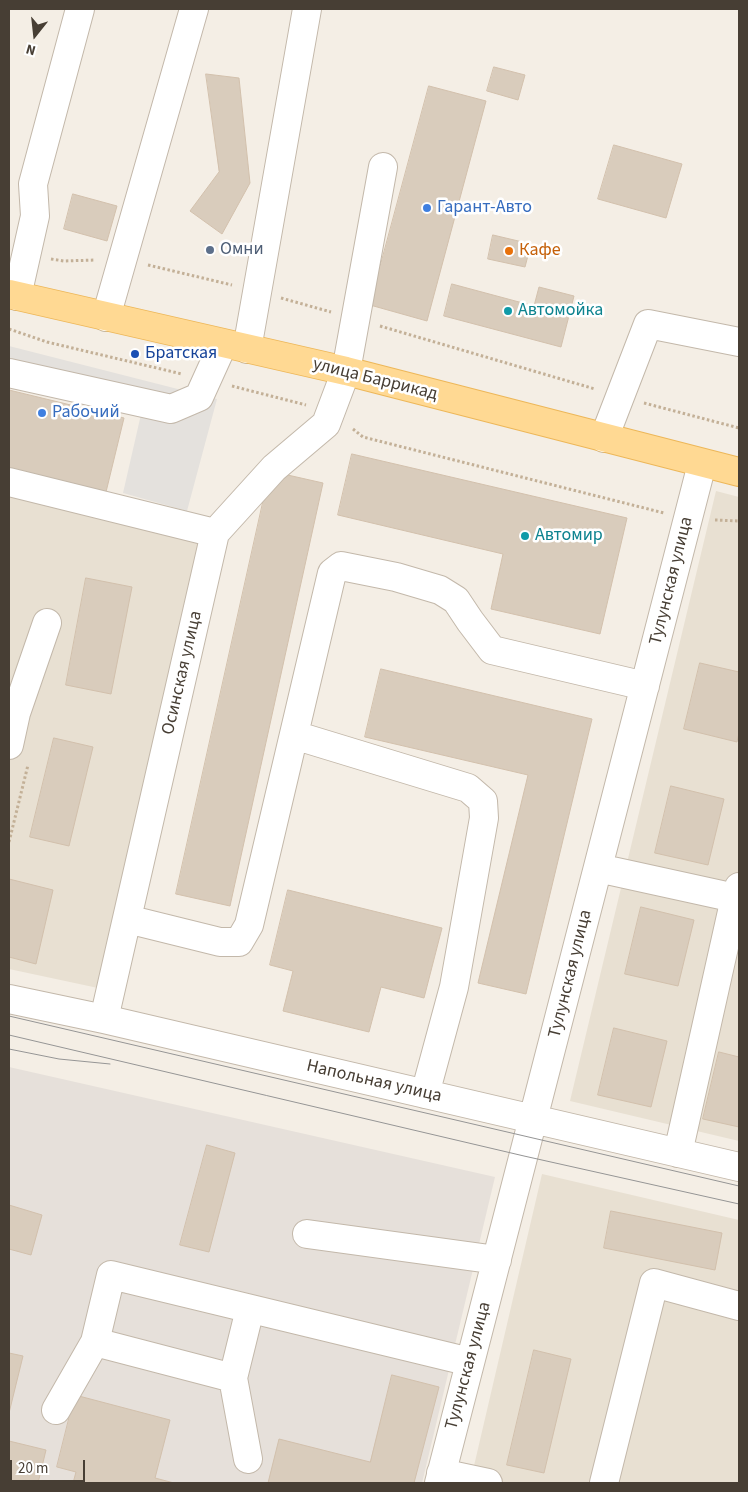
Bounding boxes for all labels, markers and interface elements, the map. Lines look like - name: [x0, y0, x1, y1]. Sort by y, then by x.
- north arrow: [10, 10, 60, 60]
- text: N: [24, 39, 38, 60]
- place label: Гарант-Авто: [437, 197, 532, 219]
- marker: Гарант-Авто: [421, 202, 433, 214]
- place label: Омни: [220, 239, 264, 261]
- place label: Кафе: [519, 240, 561, 262]
- marker: Омни: [204, 244, 216, 256]
- marker: Кафе: [503, 245, 515, 257]
- place label: Автомойка: [518, 300, 603, 322]
- marker: Автомойка: [502, 305, 514, 317]
- place label: Братская: [145, 343, 217, 365]
- marker: Братская: [129, 348, 141, 360]
- street label: улица Баррикад: [310, 354, 440, 406]
- place label: Рабочий: [52, 402, 120, 424]
- marker: Рабочий: [36, 407, 48, 419]
- street label: Тулунская улица: [646, 515, 698, 647]
- place label: Автомир: [535, 525, 603, 547]
- marker: Автомир: [519, 530, 531, 542]
- street label: Осинская улица: [158, 609, 208, 737]
- street label: Тулунская улица: [545, 908, 597, 1040]
- street label: Напольная улица: [304, 1056, 444, 1108]
- street label: Тулунская улица: [442, 1300, 496, 1432]
- scale bar: [12, 1450, 88, 1482]
- text: 20 m: [18, 1458, 48, 1479]

